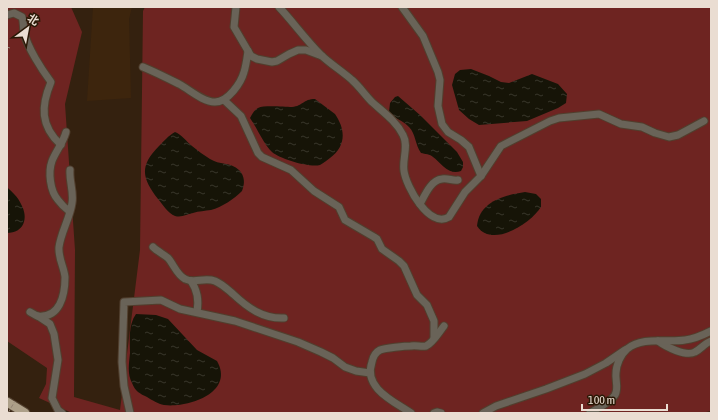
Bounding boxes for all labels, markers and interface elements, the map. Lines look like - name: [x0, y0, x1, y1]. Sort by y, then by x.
- north arrow: [8, 8, 48, 48]
- text: 北: [25, 12, 41, 28]
- scale bar: [582, 386, 667, 412]
- text: 100 m: [588, 393, 615, 407]

